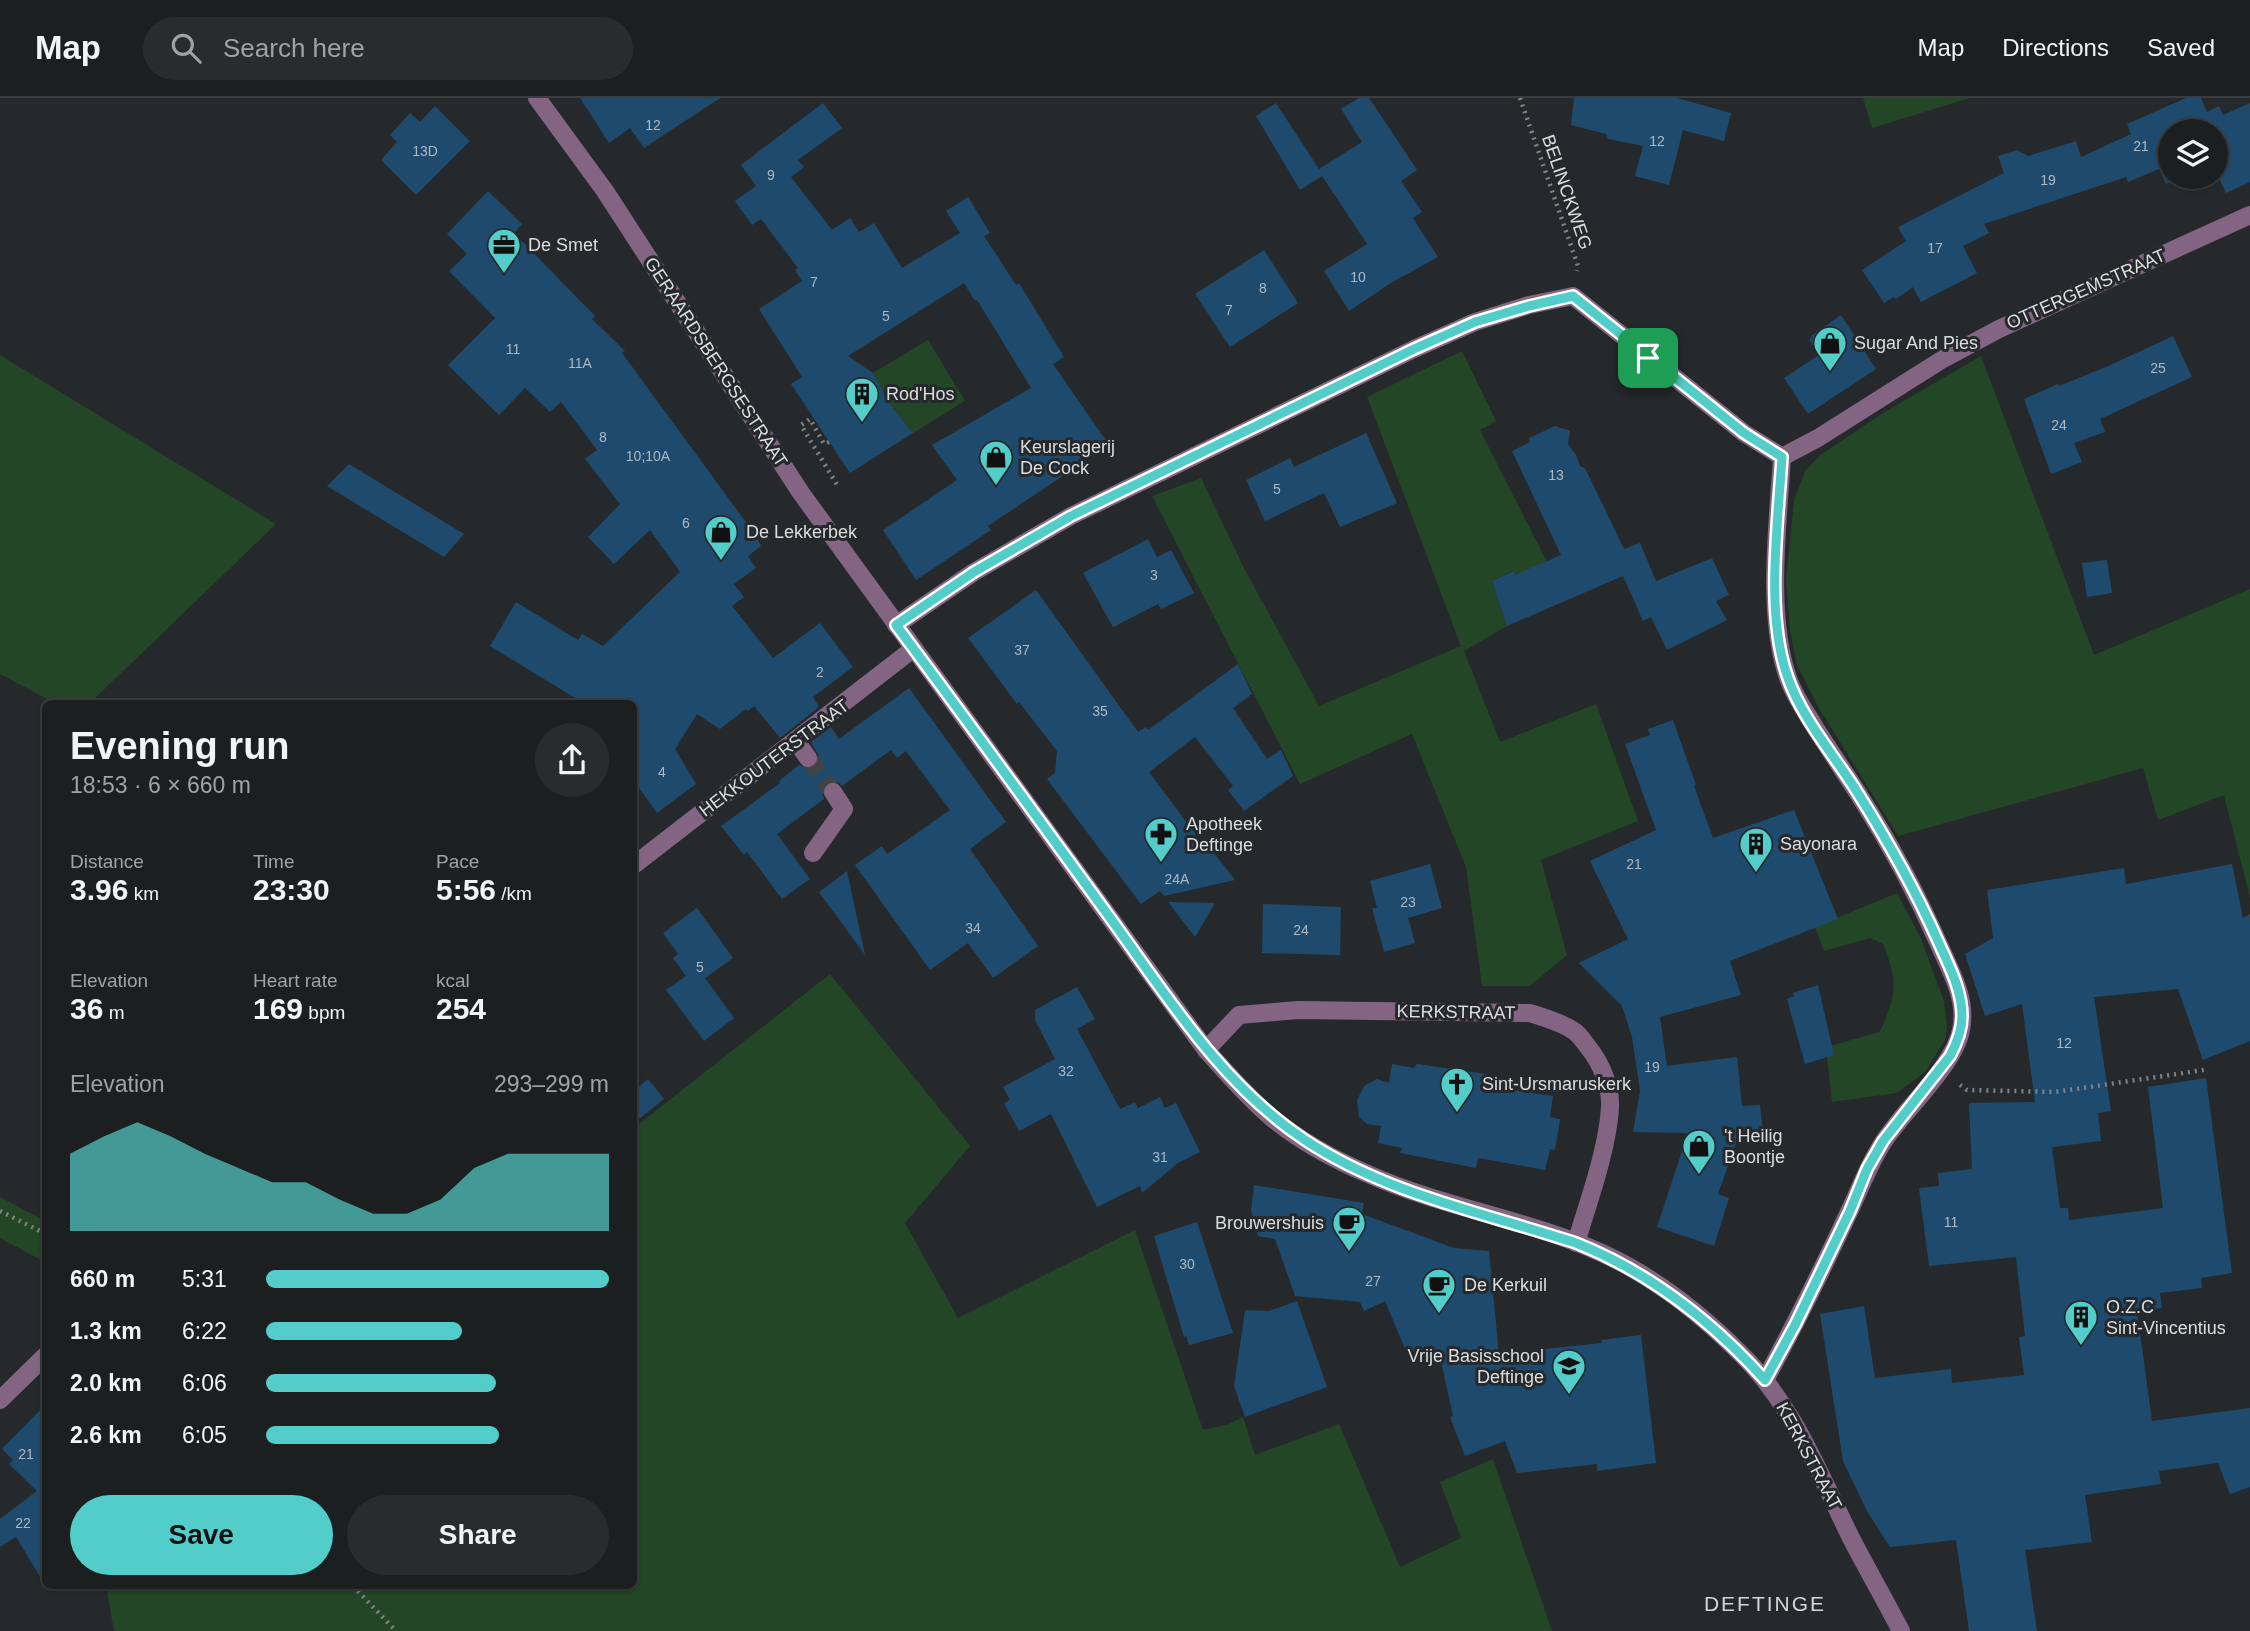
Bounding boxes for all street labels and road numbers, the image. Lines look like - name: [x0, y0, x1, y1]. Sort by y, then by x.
- street label: BELINCKWEG: [1538, 132, 1596, 252]
- street label: OTTERGEMSTRAAT: [2004, 245, 2168, 333]
- street label: GERAARDSBERGSESTRAAT: [641, 254, 791, 470]
- street label: HEKKOUTERSTRAAT: [695, 695, 853, 821]
- street label: KERKSTRAAT: [1396, 1001, 1516, 1023]
- street label: KERKSTRAAT: [1772, 1399, 1846, 1513]

